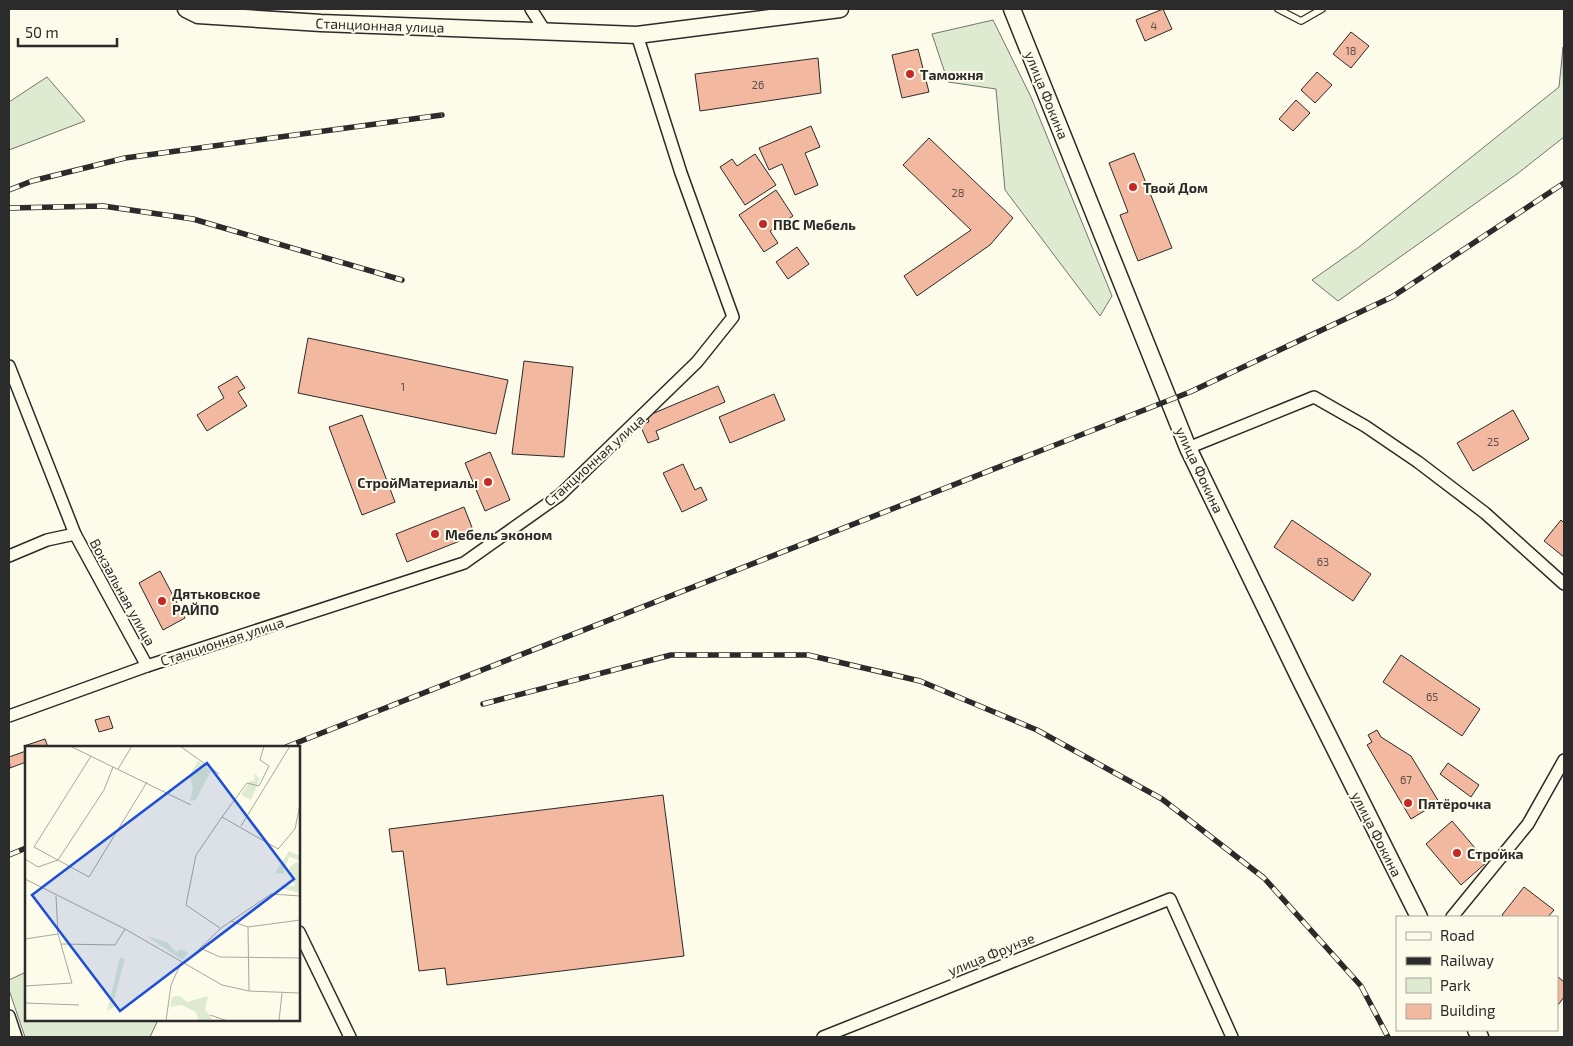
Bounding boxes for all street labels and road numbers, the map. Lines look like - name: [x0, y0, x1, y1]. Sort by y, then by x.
- street label: Станционная улица: [315, 14, 445, 36]
- street label: улица Фокина: [1022, 49, 1072, 141]
- street label: Станционная улица: [540, 410, 648, 510]
- street label: улица Фокина: [1173, 424, 1227, 516]
- street label: Вокзальная улица: [87, 536, 159, 648]
- street label: Станционная улица: [158, 613, 286, 669]
- street label: улица Фокина: [1348, 789, 1406, 879]
- street label: улица Фрунзе: [945, 929, 1037, 979]

